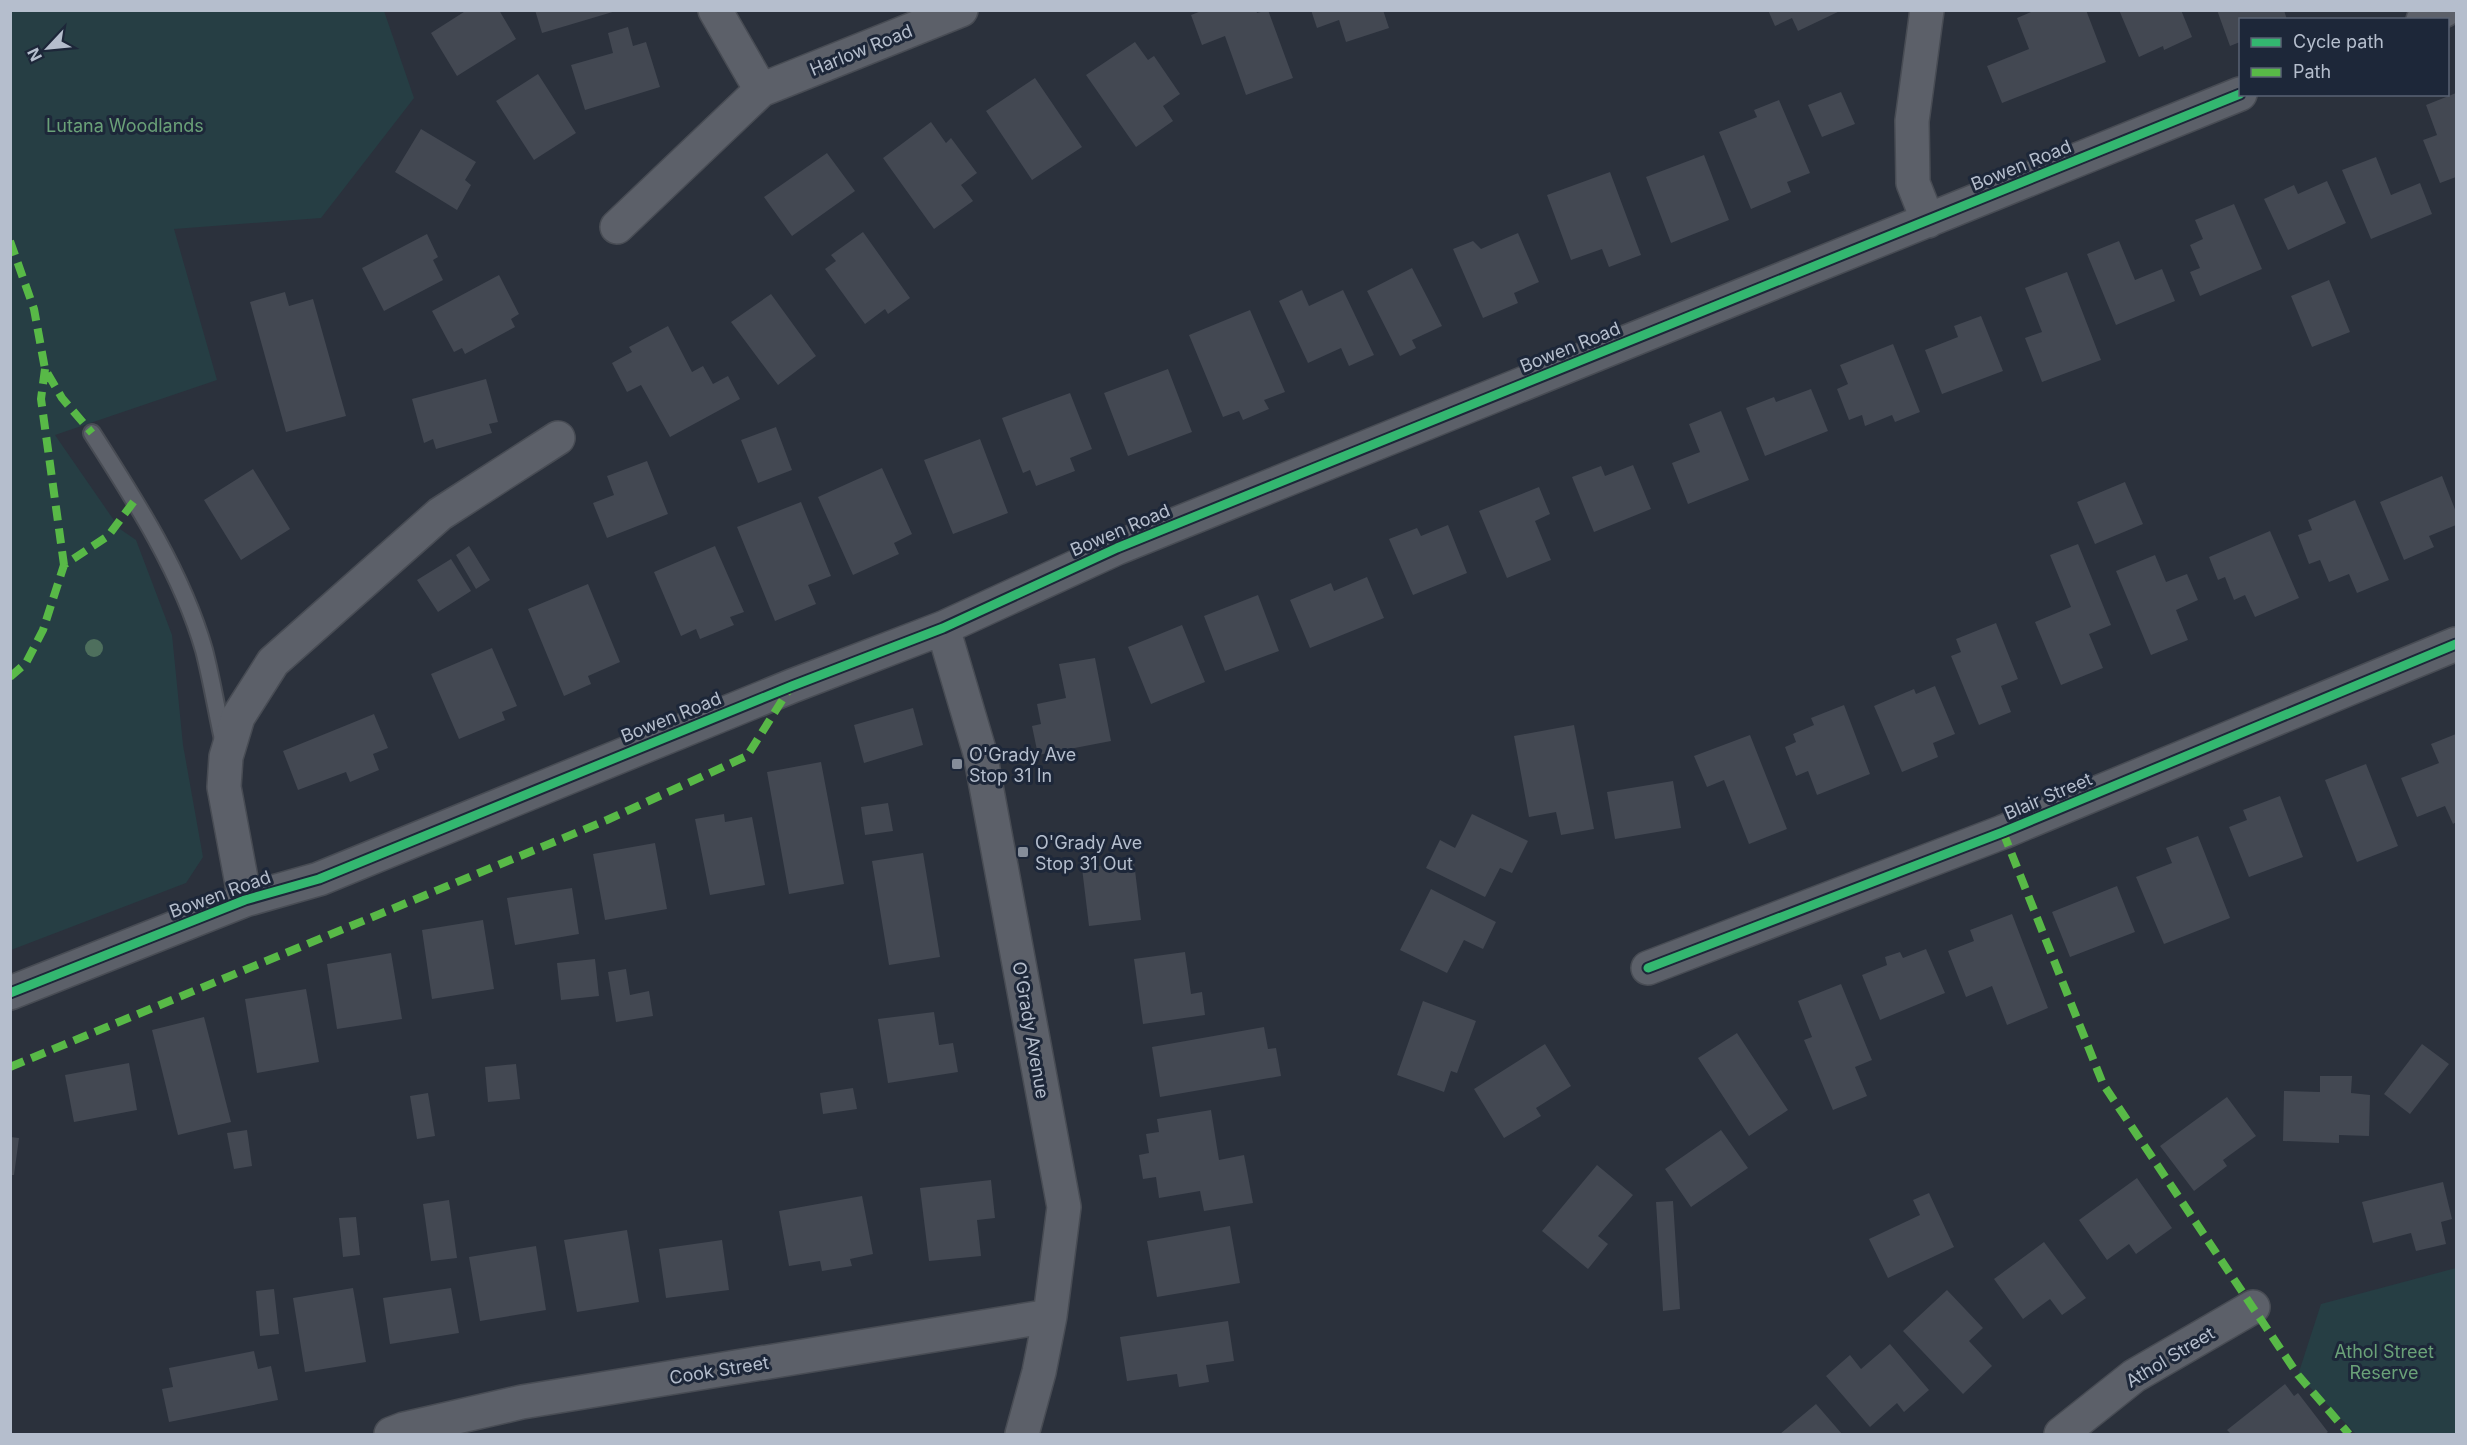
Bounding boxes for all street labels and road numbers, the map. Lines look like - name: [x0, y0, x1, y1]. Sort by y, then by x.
- street label: Harlow Road: [807, 20, 915, 80]
- street label: Bowen Road: [1968, 135, 2074, 195]
- street label: Bowen Road: [1517, 317, 1623, 377]
- street label: Bowen Road: [1067, 500, 1173, 560]
- street label: Bowen Road: [618, 687, 724, 747]
- street label: Blair Street: [2001, 768, 2095, 824]
- street label: Bowen Road: [166, 866, 274, 922]
- street label: O'Grady Avenue: [1009, 960, 1053, 1100]
- street label: Athol Street: [2122, 1322, 2218, 1392]
- street label: Cook Street: [668, 1352, 770, 1388]

